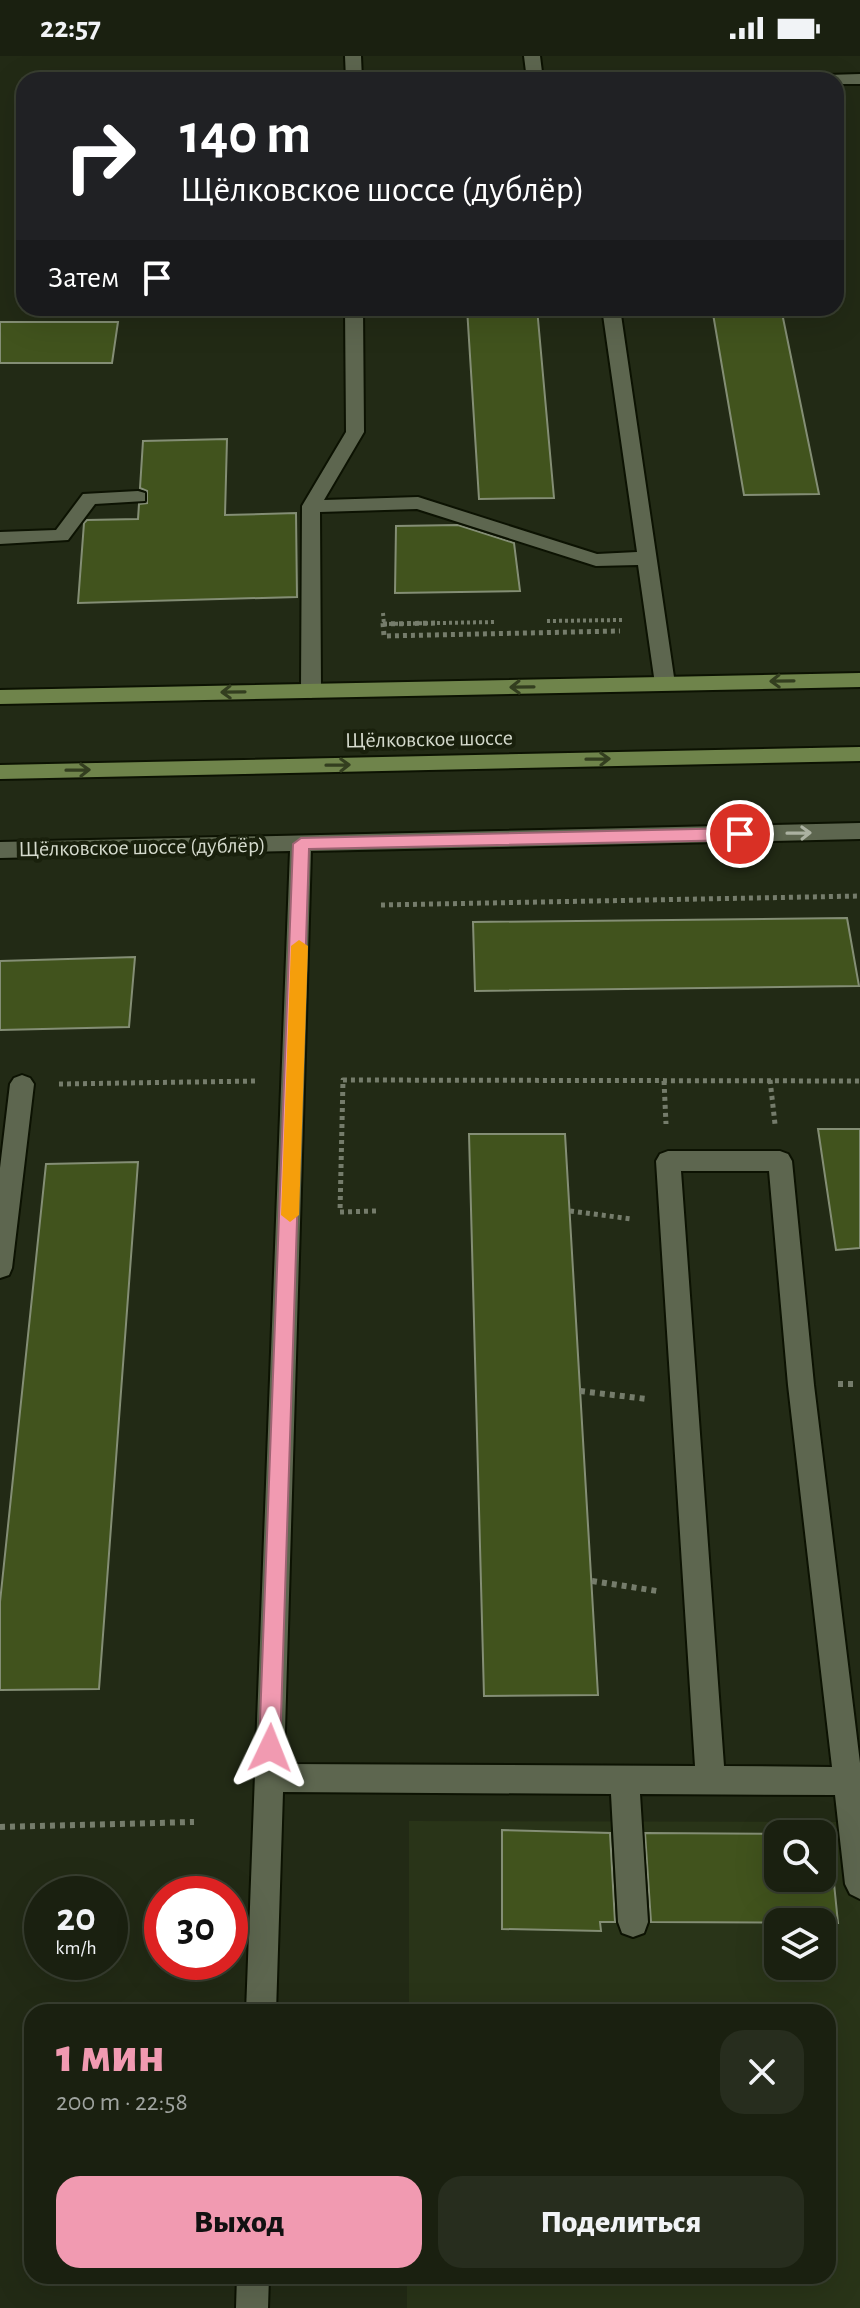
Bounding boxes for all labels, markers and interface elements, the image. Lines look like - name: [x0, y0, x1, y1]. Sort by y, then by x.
- text: 22:57: [40, 13, 101, 43]
- icon: right: [48, 104, 152, 208]
- text: 140 m: [180, 107, 311, 163]
- text: Щёлковское шоссе (дублёр): [180, 172, 585, 208]
- icon: arrive: [135, 256, 179, 300]
- text: Затем: [48, 263, 119, 293]
- one-way arrow: [769, 674, 796, 689]
- one-way arrow: [509, 679, 536, 695]
- one-way arrow: [220, 685, 247, 700]
- street label: Щёлковское шоссе: [345, 727, 513, 751]
- one-way arrow: [584, 752, 611, 767]
- one-way arrow: [324, 757, 351, 773]
- one-way arrow: [64, 762, 91, 778]
- pin: [706, 800, 774, 868]
- icon: arrive: [718, 812, 762, 856]
- one-way arrow: [785, 825, 812, 840]
- street label: Щёлковское шоссе (дублёр): [18, 834, 266, 860]
- position arrow: [228, 1706, 312, 1790]
- map controls: [764, 1820, 836, 1980]
- button: search: [764, 1820, 836, 1892]
- speed limit sign: 30: [144, 1876, 248, 1980]
- text: 20: [56, 1898, 96, 1938]
- button: layers: [764, 1908, 836, 1980]
- text: km/h: [55, 1938, 97, 1958]
- button: close: [720, 2030, 804, 2114]
- text: 1 мин: [56, 2033, 165, 2081]
- text: 200 m · 22:58: [56, 2089, 188, 2115]
- button: Выход: [56, 2176, 422, 2268]
- button: Поделиться: [438, 2176, 804, 2268]

